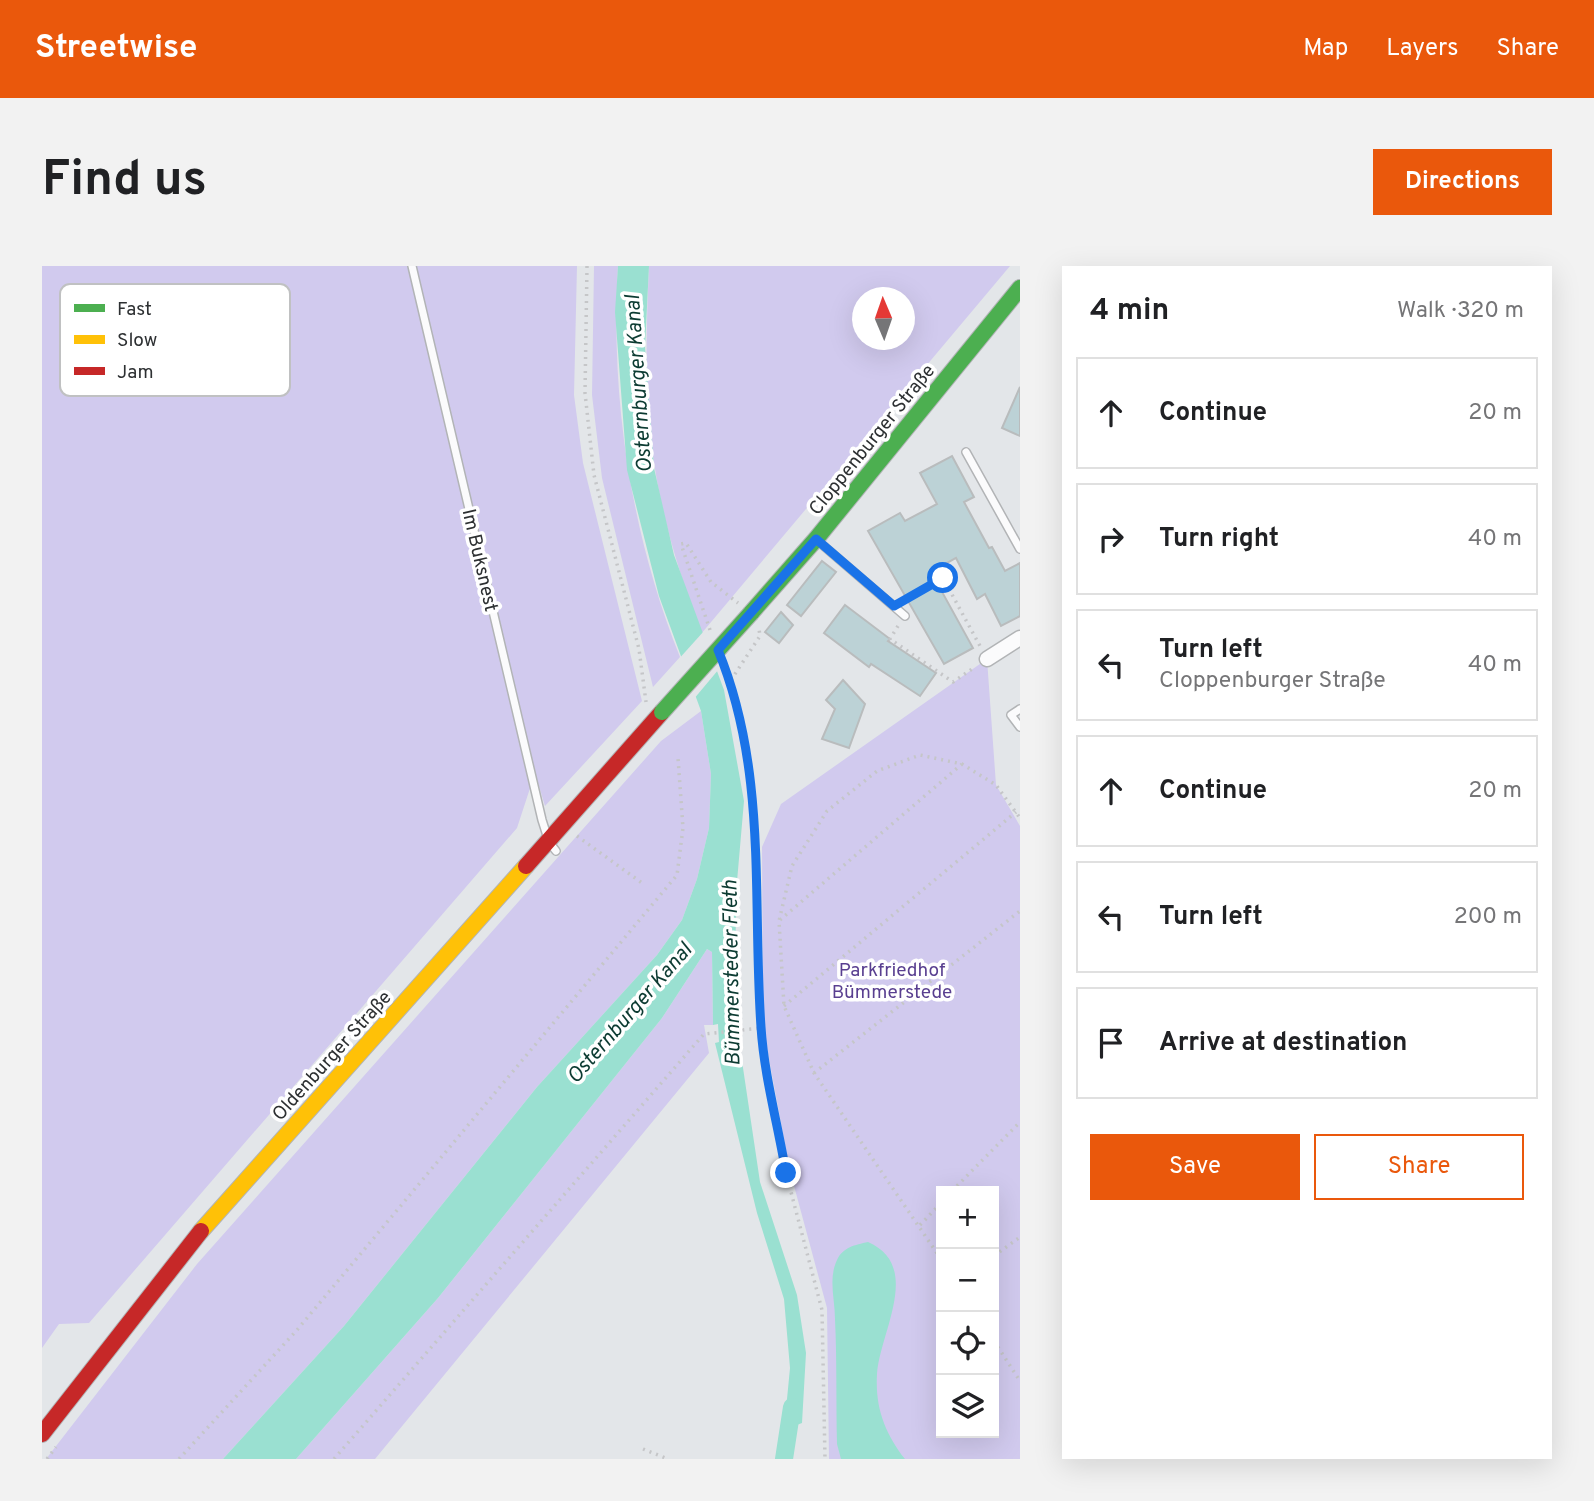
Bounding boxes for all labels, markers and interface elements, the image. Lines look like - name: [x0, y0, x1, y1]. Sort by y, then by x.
- text: Streetwise: [35, 28, 197, 70]
- text: Map: [1303, 34, 1348, 64]
- text: Layers: [1386, 34, 1458, 64]
- text: Share: [1496, 34, 1559, 64]
- button: Directions: [1373, 149, 1552, 215]
- text: Find us: [42, 151, 207, 213]
- legend: [60, 284, 290, 396]
- north arrow: [852, 287, 915, 350]
- water label: Osternburger Kanal: [620, 293, 659, 474]
- text: 4 min: [1090, 293, 1169, 330]
- text: Walk · 320 m: [1397, 297, 1524, 326]
- text: Fast: [117, 298, 152, 322]
- text: Slow: [117, 329, 157, 353]
- street label: Cloppenburger Straße: [804, 360, 941, 521]
- text: Jam: [117, 361, 154, 385]
- icon: ahead: [1092, 394, 1130, 432]
- text: Continue: [1159, 397, 1267, 430]
- text: 20 m: [1468, 399, 1522, 428]
- street label: Im Buksnest: [456, 507, 503, 614]
- icon: right: [1092, 520, 1130, 558]
- text: Turn right: [1159, 523, 1279, 556]
- text: 40 m: [1468, 525, 1522, 554]
- route start: [927, 562, 958, 593]
- text: Turn left: [1159, 634, 1263, 667]
- icon: left: [1092, 646, 1130, 684]
- text: 40 m: [1468, 651, 1522, 680]
- text: Cloppenburger Straße: [1159, 667, 1386, 696]
- icon: ahead: [1092, 772, 1130, 810]
- text: Continue: [1159, 775, 1267, 808]
- text: 20 m: [1468, 777, 1522, 806]
- water label: Bümmersteder Fleth: [717, 879, 748, 1066]
- icon: left: [1092, 898, 1130, 936]
- text: Turn left: [1159, 901, 1263, 934]
- text: 200 m: [1454, 903, 1522, 932]
- water label: Osternburger Kanal: [562, 937, 700, 1090]
- park label: Parkfriedhof Bümmerstede: [832, 959, 952, 1005]
- street label: Oldenburger Straße: [268, 986, 397, 1127]
- icon: arrive: [1092, 1024, 1130, 1062]
- text: Arrive at destination: [1159, 1027, 1407, 1060]
- button: Save: [1090, 1134, 1300, 1200]
- button: Share: [1314, 1134, 1524, 1200]
- route end: [770, 1157, 801, 1188]
- map controls: [936, 1186, 999, 1438]
- button: +: [936, 1186, 999, 1249]
- button: −: [936, 1249, 999, 1312]
- button: locate: [936, 1312, 999, 1375]
- button: layers: [936, 1375, 999, 1438]

